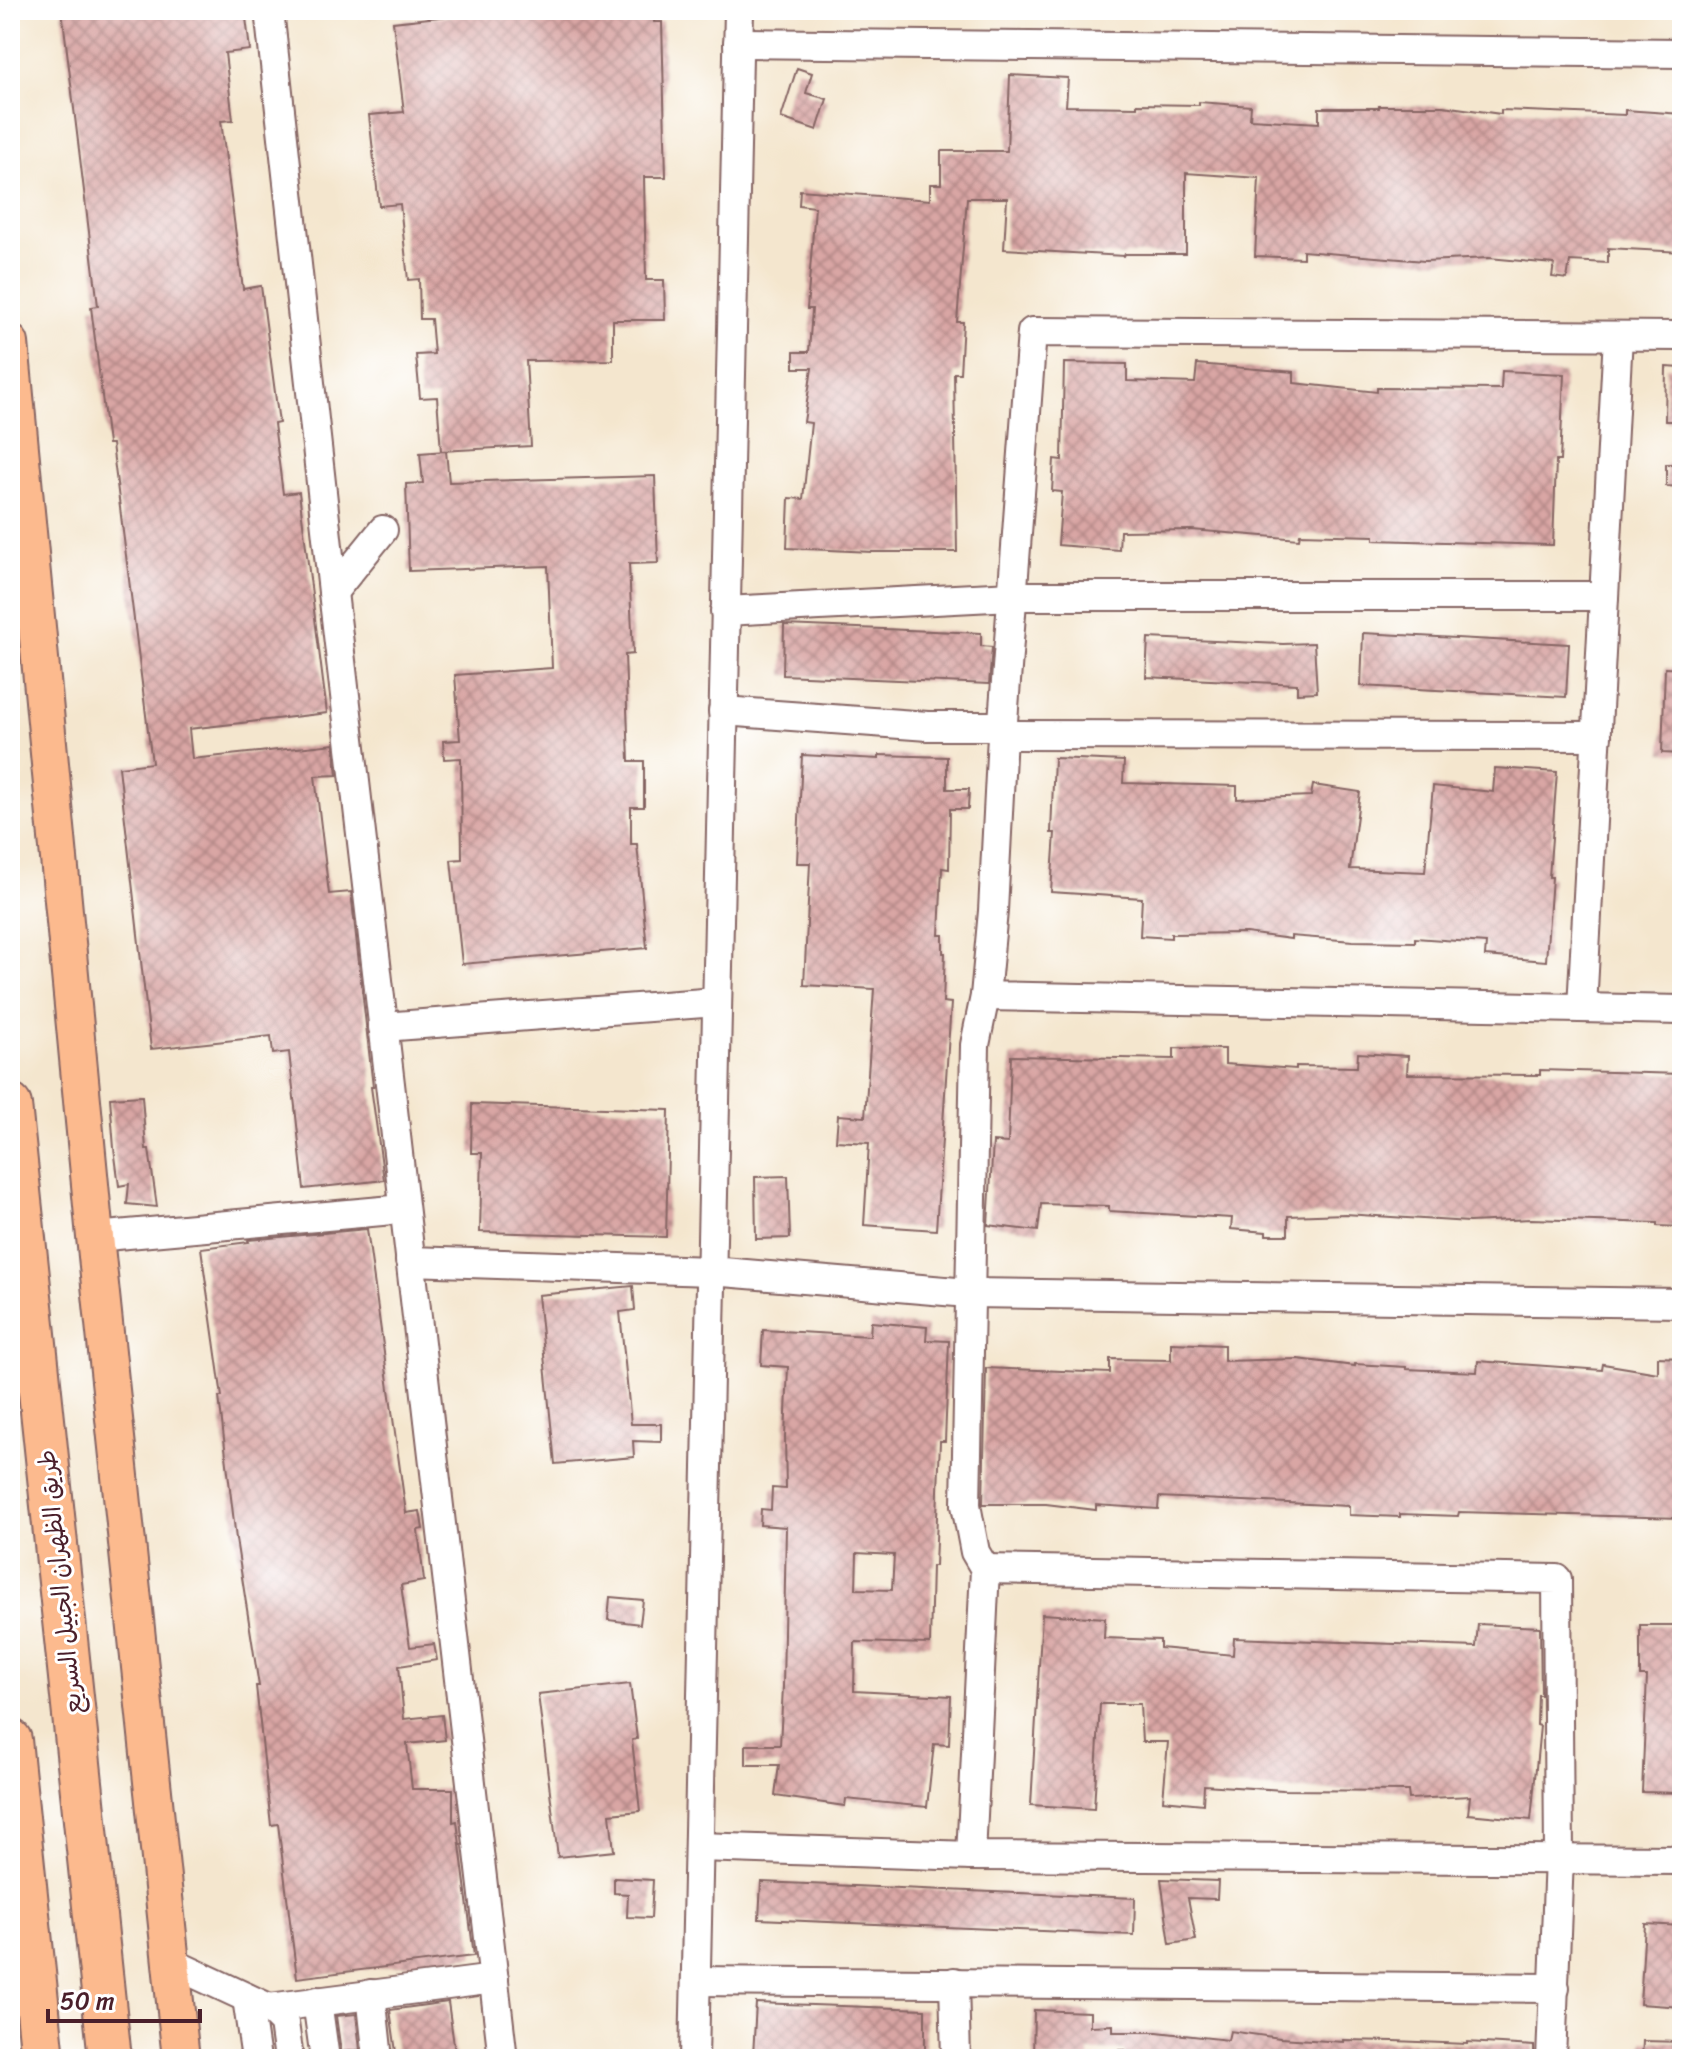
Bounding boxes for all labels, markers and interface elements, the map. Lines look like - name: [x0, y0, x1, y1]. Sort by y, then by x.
- street label: طريق الظهران الجبيل السريع: [25, 1448, 95, 1716]
- scale bar: [48, 1973, 200, 2023]
- text: 50 m: [60, 1980, 115, 2022]

